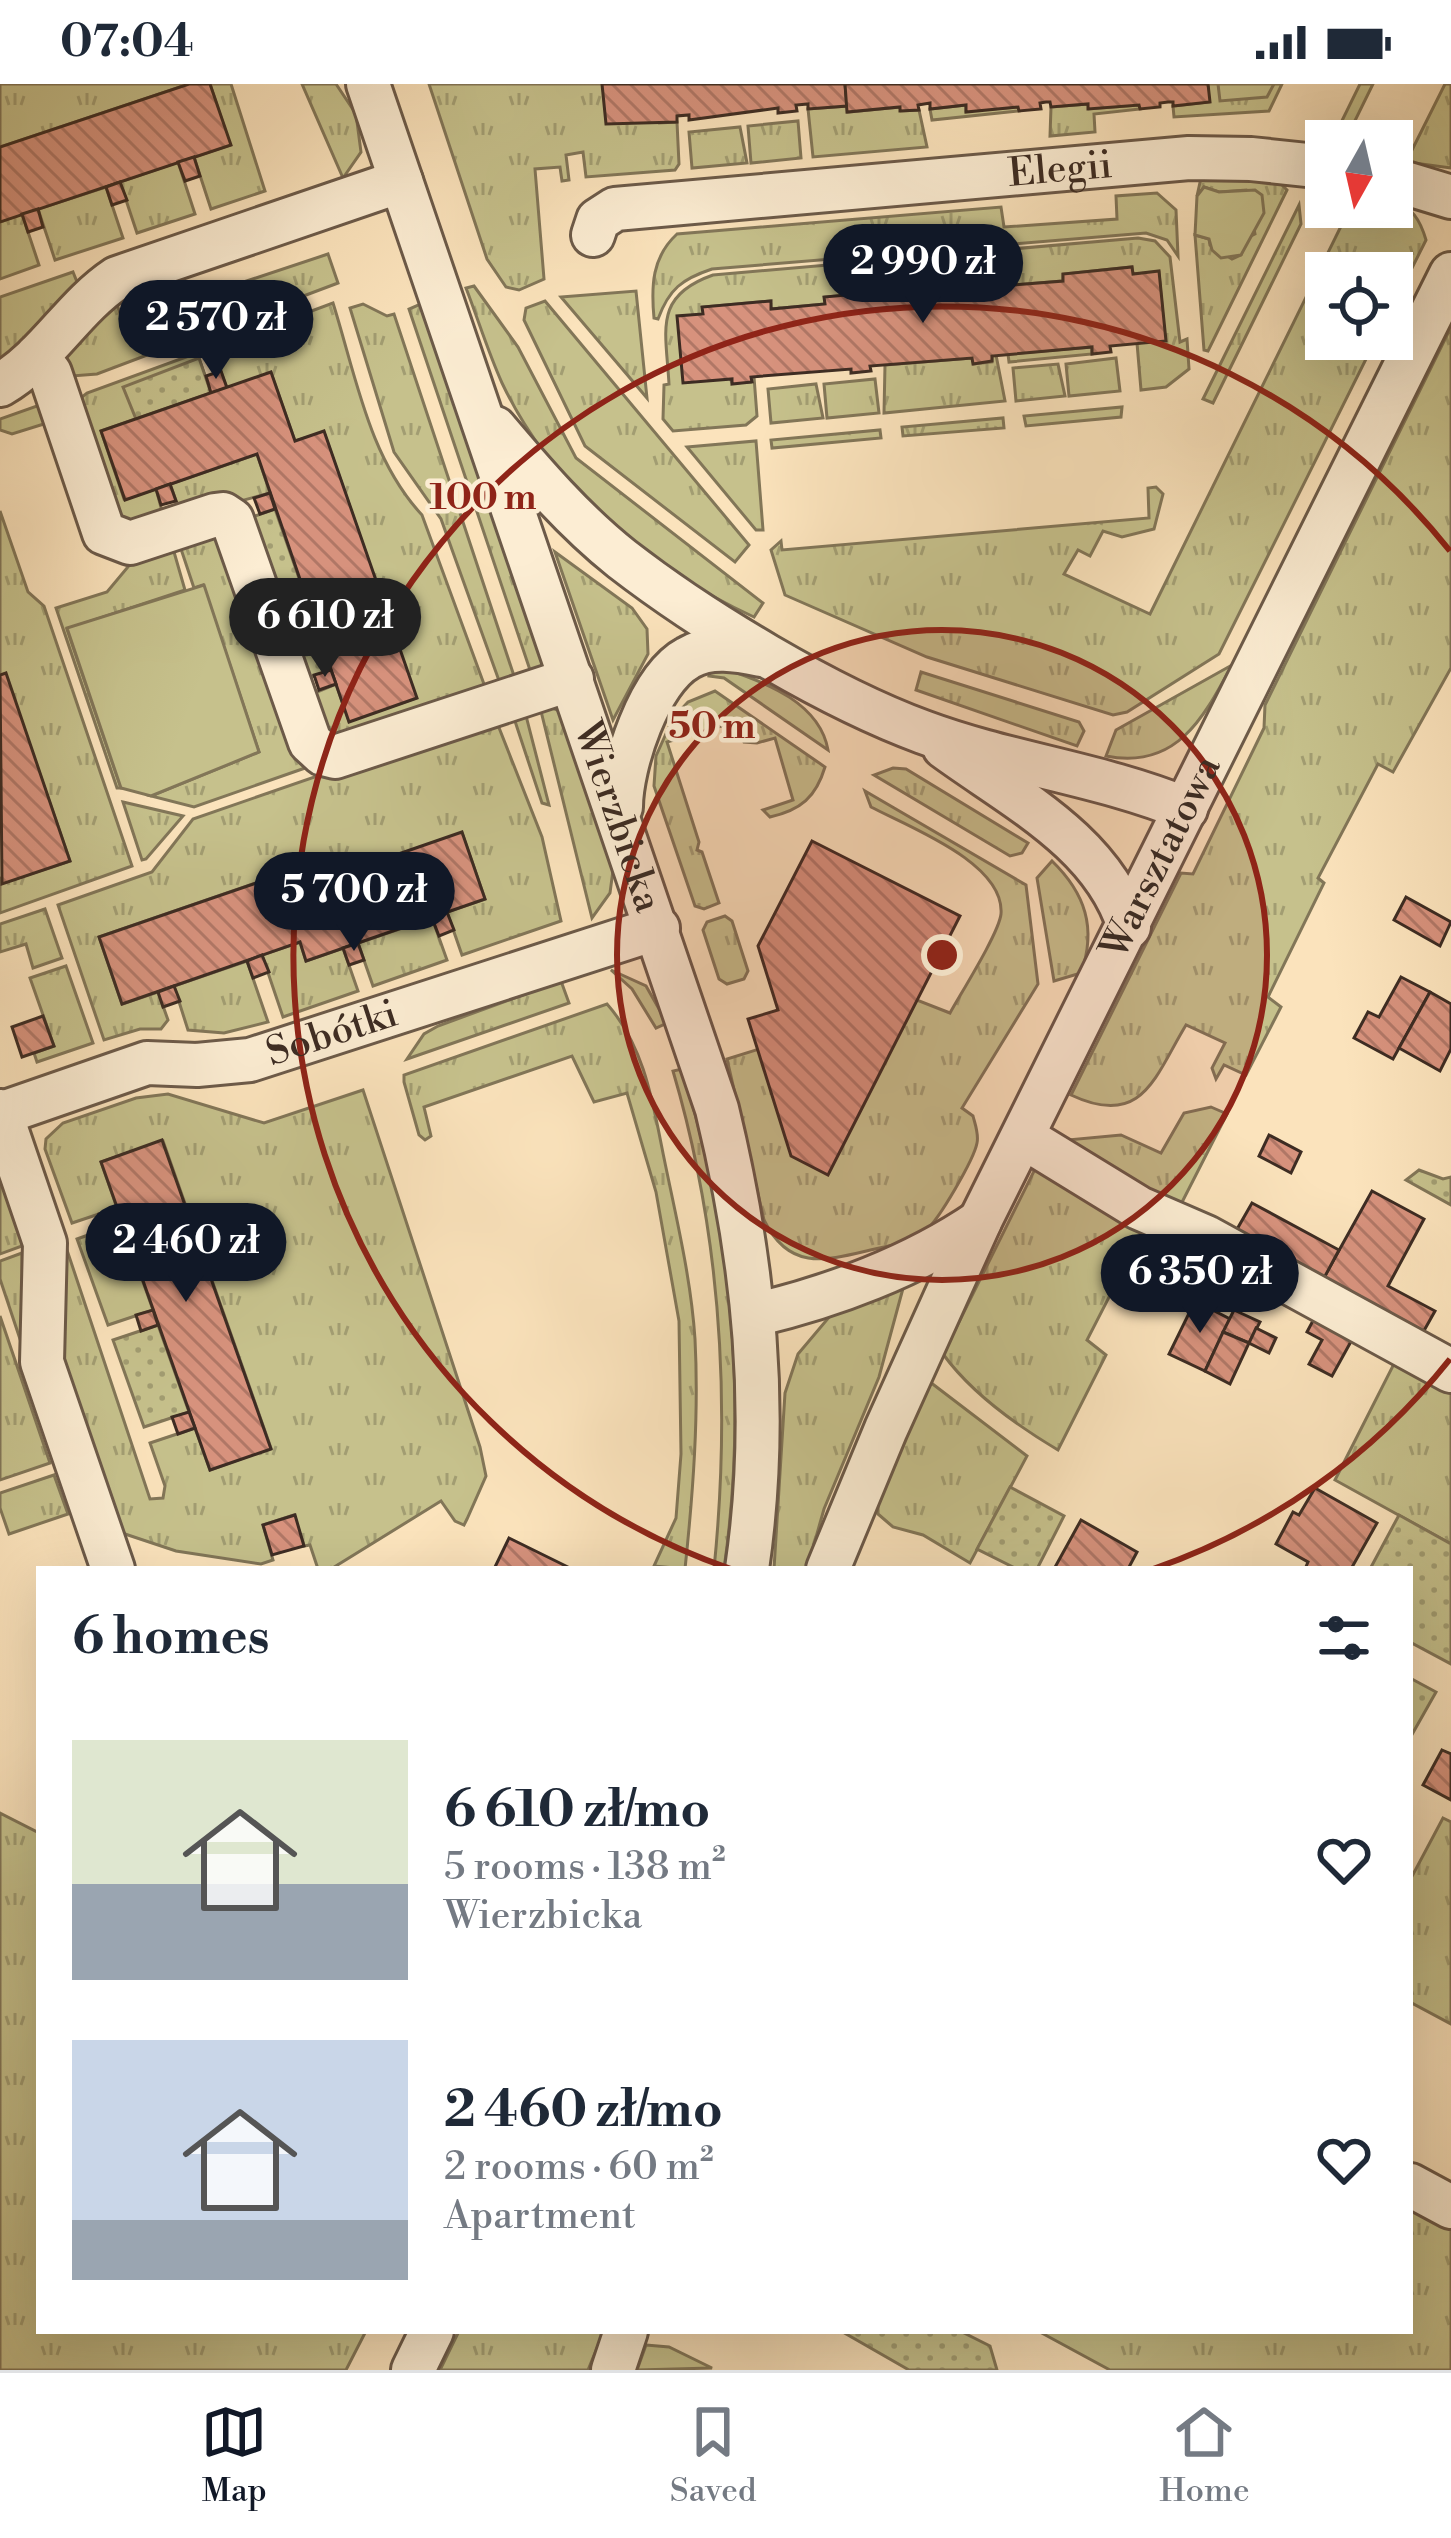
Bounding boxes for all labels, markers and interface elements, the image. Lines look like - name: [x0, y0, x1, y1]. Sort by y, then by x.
- text: 07:04: [60, 14, 194, 71]
- north arrow: [1305, 120, 1413, 228]
- map controls: [1305, 120, 1413, 360]
- street label: Elegii: [1006, 140, 1114, 198]
- pin: 2 990 zł: [799, 224, 1047, 326]
- text: 2 990 zł: [850, 238, 996, 287]
- button: locate: [1305, 252, 1413, 360]
- pin: 2 570 zł: [92, 280, 340, 382]
- text: 2 570 zł: [145, 294, 287, 343]
- text: 100 m: [430, 476, 537, 521]
- pin: 6 610 zł: [201, 578, 449, 680]
- text: 6 610 zł: [256, 592, 394, 641]
- text: 50 m: [668, 705, 756, 750]
- street label: Wierzbicka: [562, 713, 673, 919]
- street label: Warsztatowa: [1089, 747, 1232, 969]
- pin: 5 700 zł: [230, 852, 478, 954]
- text: 5 700 zł: [281, 866, 427, 915]
- centre of rings: [921, 934, 963, 976]
- street label: Sobótki: [260, 989, 404, 1078]
- pin: 2 460 zł: [62, 1203, 310, 1305]
- text: 2 460 zł: [112, 1217, 260, 1266]
- pin: 6 350 zł: [1076, 1234, 1324, 1336]
- text: 6 350 zł: [1128, 1248, 1272, 1297]
- icon: filters: [1311, 1605, 1377, 1671]
- text: 6 homes: [72, 1606, 270, 1670]
- text: 6 610 zł/mo: [444, 1779, 710, 1843]
- icon: home: [168, 1788, 312, 1932]
- icon: heart: [1311, 1827, 1377, 1893]
- text: 5 rooms · 138 m²: [444, 1843, 726, 1892]
- text: Wierzbicka: [444, 1892, 642, 1941]
- text: 2 460 zł/mo: [444, 2079, 723, 2143]
- icon: home: [168, 2088, 312, 2232]
- icon: heart: [1311, 2127, 1377, 2193]
- text: 2 rooms · 60 m²: [444, 2143, 714, 2192]
- text: Apartment: [444, 2192, 636, 2241]
- tab: Map: [201, 2399, 267, 2512]
- tab: Saved: [670, 2399, 757, 2512]
- tab: Home: [1159, 2399, 1250, 2512]

